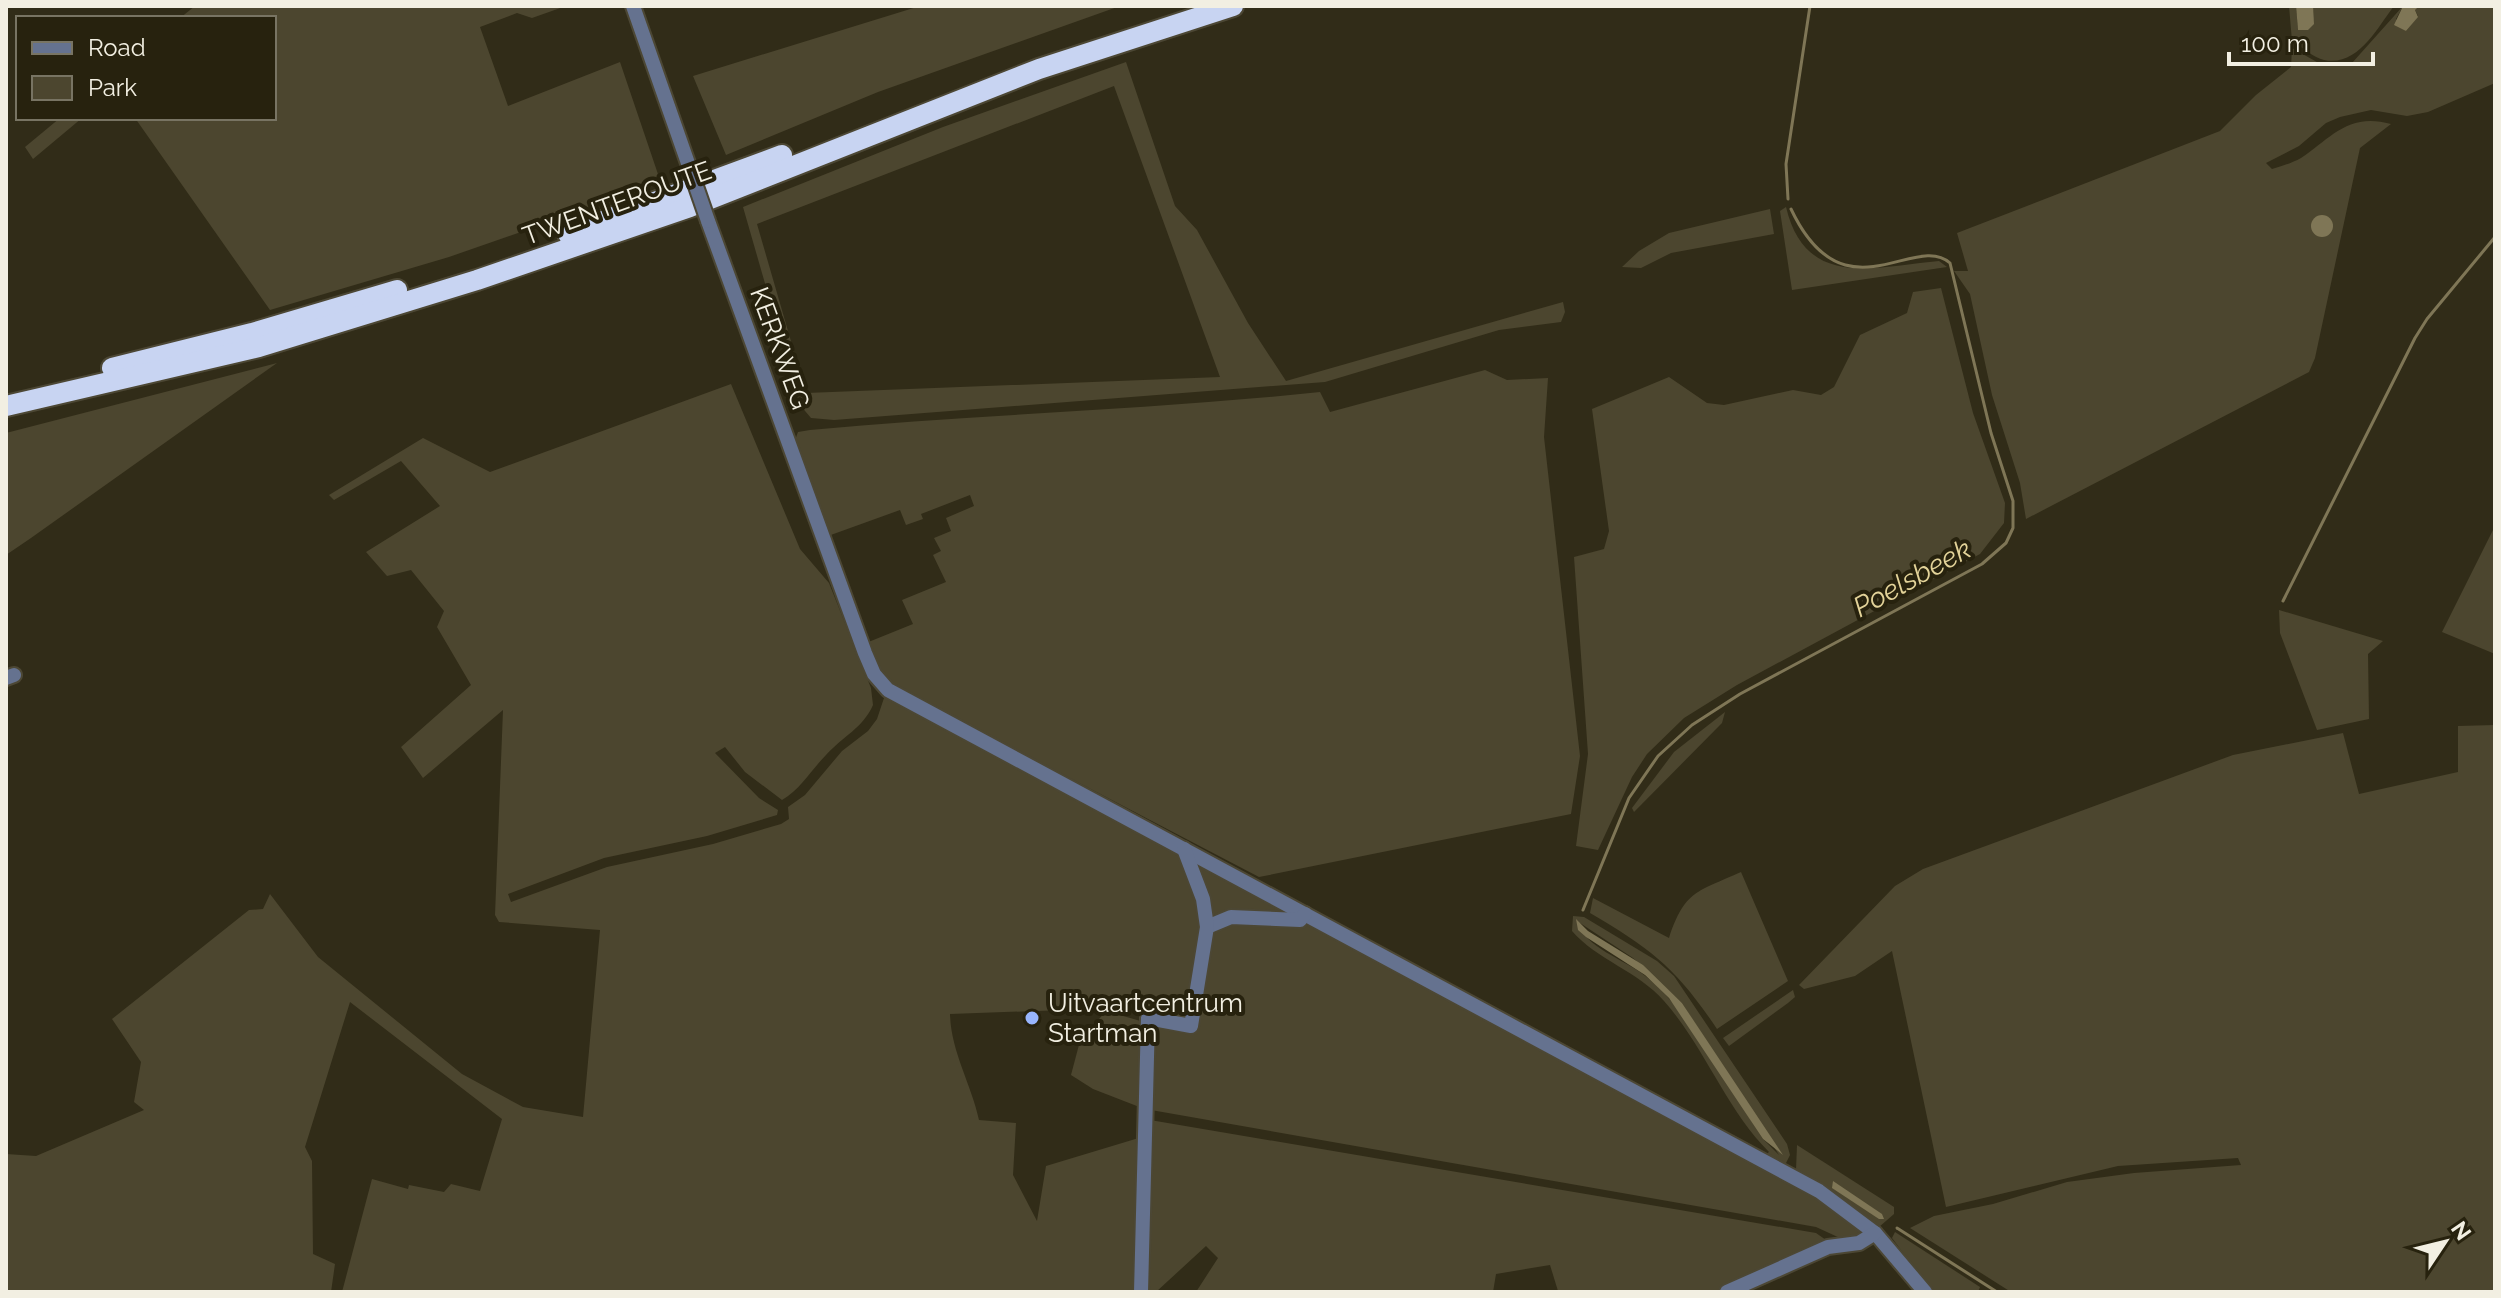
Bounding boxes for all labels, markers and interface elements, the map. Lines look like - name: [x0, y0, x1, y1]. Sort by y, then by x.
- legend: [16, 16, 276, 120]
- scale bar: [2229, 16, 2373, 66]
- text: 100 m: [2241, 29, 2309, 58]
- text: Road: [88, 33, 146, 62]
- text: Park: [88, 73, 137, 102]
- street label: TWENTEROUTE: [519, 155, 715, 251]
- street label: KERKWEG: [744, 283, 816, 413]
- water label: Poelsbeek: [1847, 532, 1977, 624]
- place label: Uitvaartcentrum Startman: [1048, 988, 1243, 1048]
- marker: Uitvaartcentrum Startman: [1023, 1009, 1041, 1027]
- north arrow: [2405, 1202, 2485, 1282]
- text: N: [2446, 1216, 2477, 1245]

